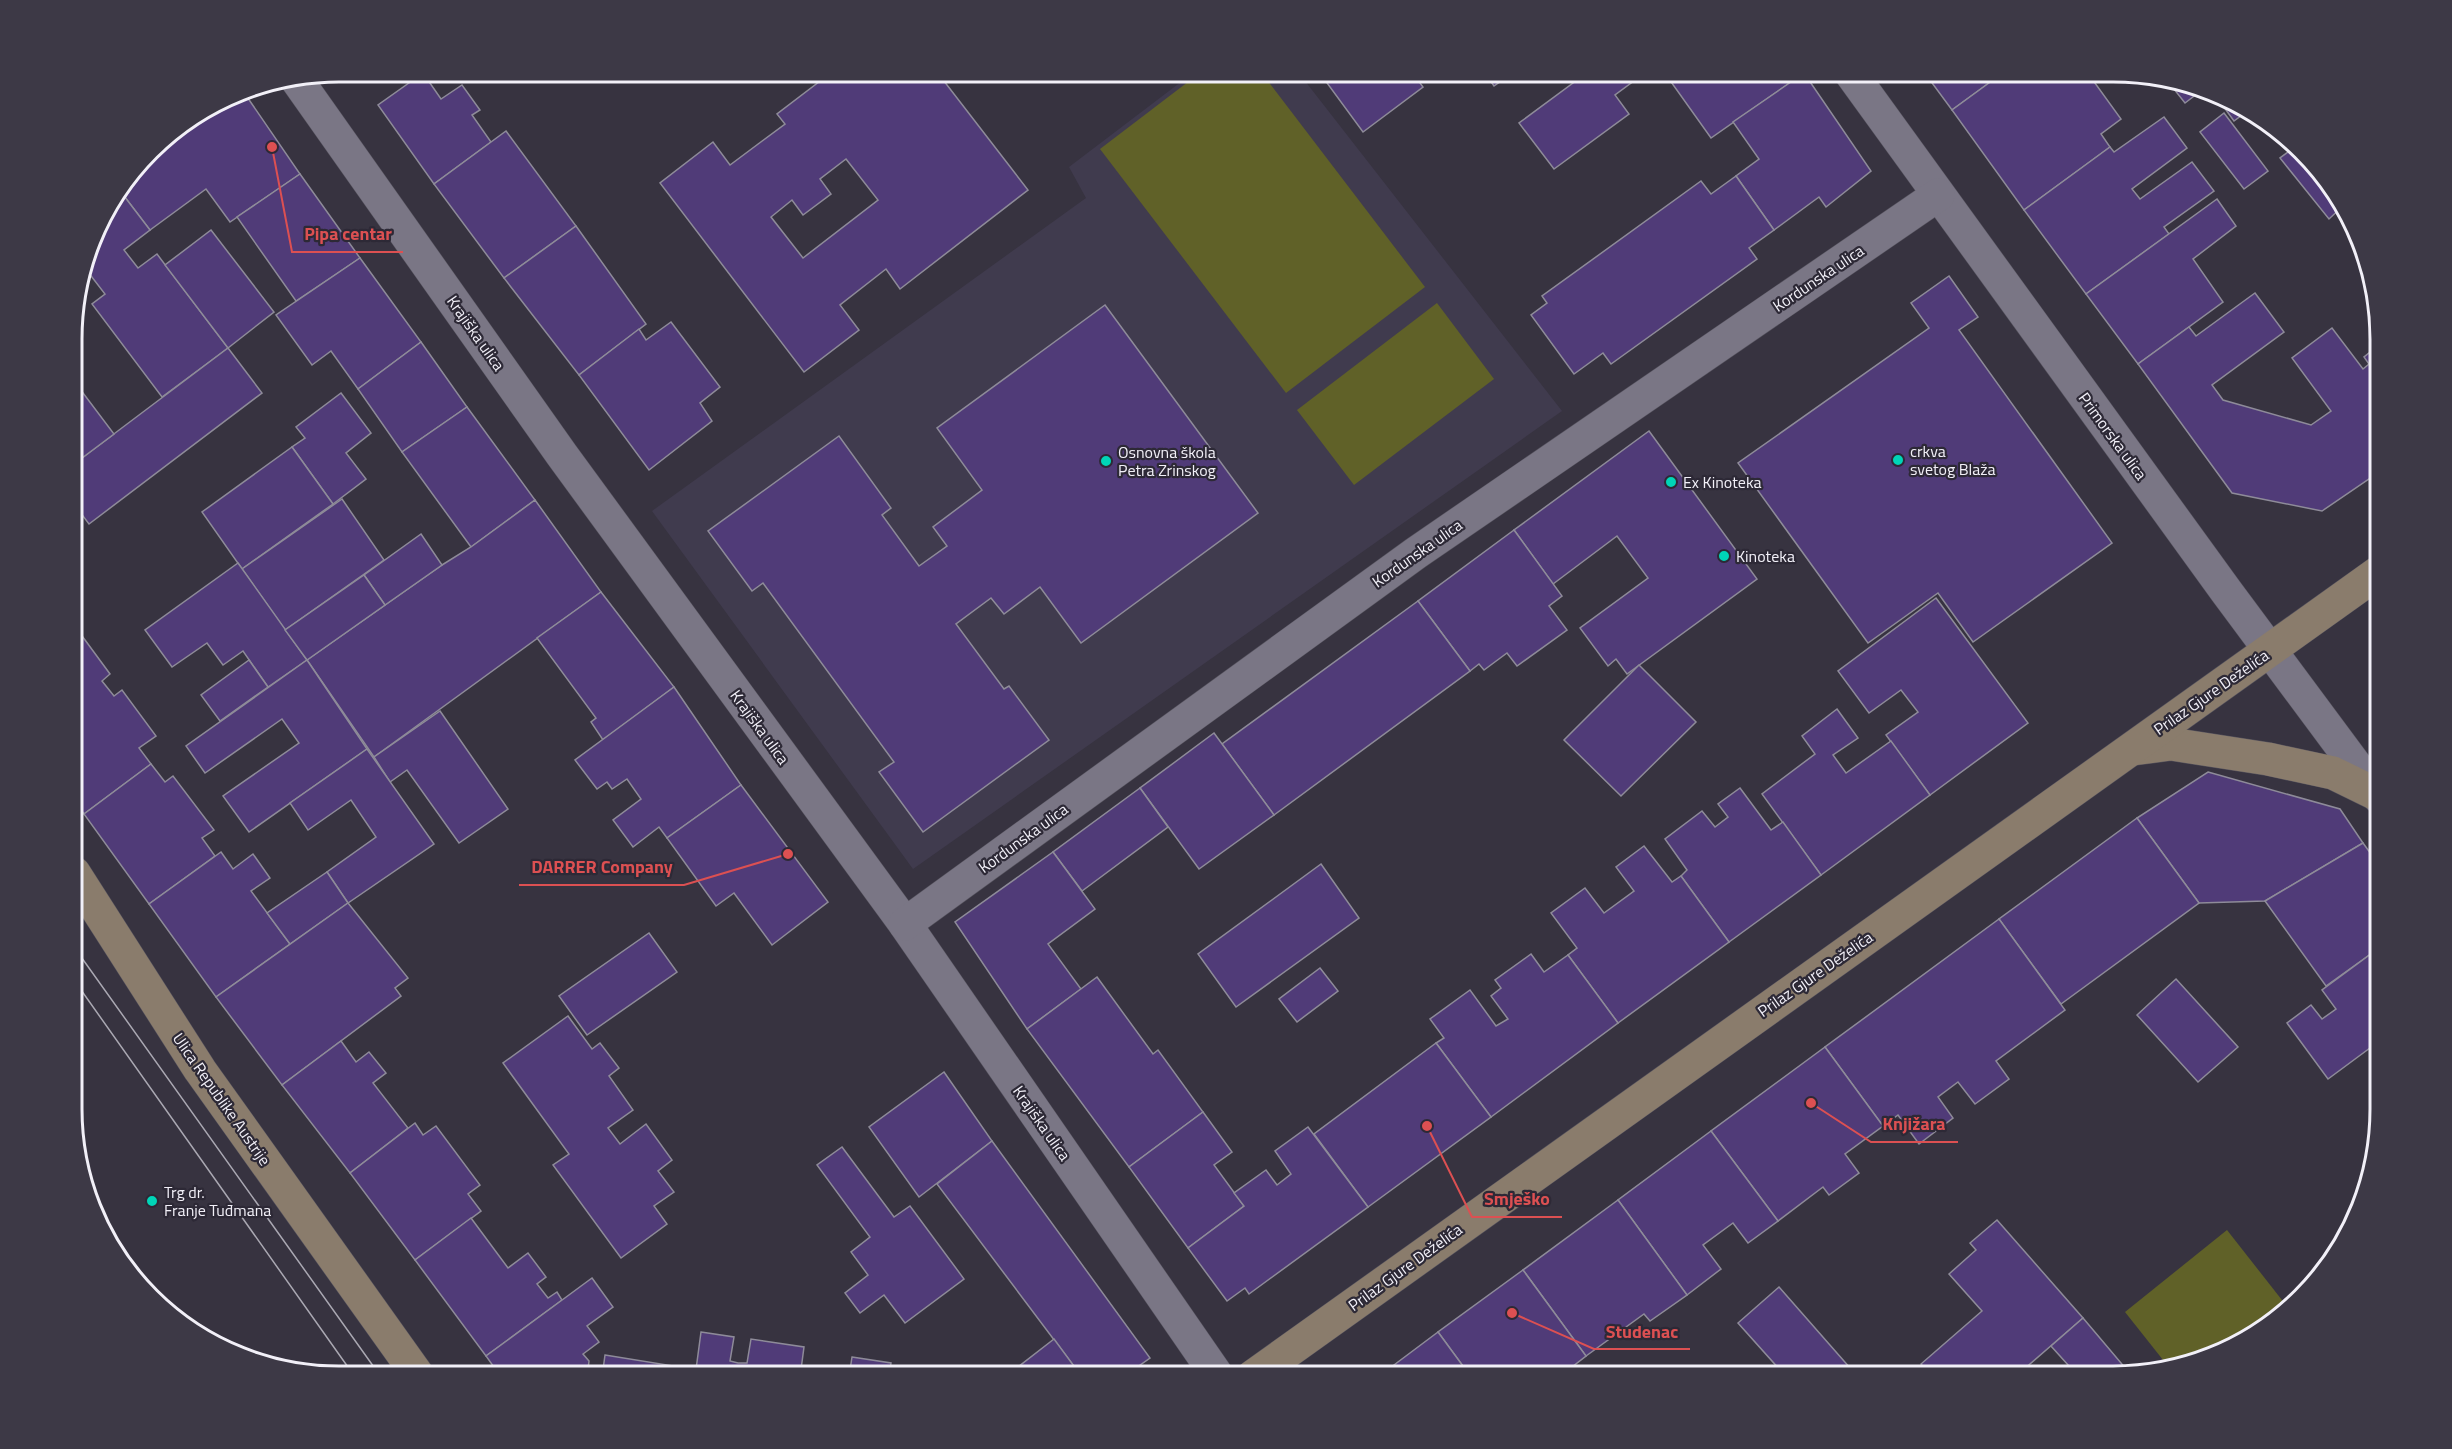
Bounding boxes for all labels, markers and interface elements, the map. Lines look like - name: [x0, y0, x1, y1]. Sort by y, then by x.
- callout: Pipa centar: [292, 216, 403, 252]
- text: Pipa centar: [304, 220, 392, 247]
- street label: Kordunska ulica: [1768, 239, 1868, 317]
- street label: Krajiška ulica: [441, 291, 511, 375]
- street label: Primorska ulica: [2073, 387, 2153, 485]
- place label: crkva svetog Blaža: [1910, 439, 1996, 481]
- place label: Osnovna škola Petra Zrinskog: [1118, 440, 1216, 482]
- marker: crkva svetog Blaža: [1891, 453, 1905, 467]
- marker: Osnovna škola Petra Zrinskog: [1099, 454, 1113, 468]
- place label: Ex Kinoteka: [1683, 470, 1762, 494]
- marker: Ex Kinoteka: [1664, 475, 1678, 489]
- street label: Kordunska ulica: [1367, 513, 1467, 593]
- place label: Kinoteka: [1736, 544, 1795, 568]
- marker: Kinoteka: [1717, 549, 1731, 563]
- street label: Prilaz Gjure Deželića: [2149, 643, 2273, 741]
- street label: Krajiška ulica: [725, 685, 795, 769]
- street label: Kordunska ulica: [973, 797, 1073, 879]
- callout: DARRER Company: [519, 849, 684, 885]
- text: DARRER Company: [531, 853, 673, 880]
- street label: Prilaz Gjure Deželića: [1753, 925, 1877, 1023]
- street label: Ulica Republike Austrije: [167, 1028, 277, 1170]
- street label: Krajiška ulica: [1007, 1081, 1077, 1165]
- callout: Knjižara: [1871, 1106, 1958, 1142]
- text: Knjižara: [1882, 1110, 1946, 1137]
- place label: Trg dr. Franje Tuđmana: [164, 1180, 271, 1222]
- callout: Smješko: [1472, 1181, 1562, 1217]
- text: Smješko: [1484, 1185, 1550, 1212]
- marker: Trg dr. Franje Tuđmana: [145, 1194, 159, 1208]
- street label: Prilaz Gjure Deželića: [1343, 1217, 1467, 1317]
- callout: Studenac: [1594, 1313, 1690, 1349]
- text: Studenac: [1606, 1318, 1678, 1345]

